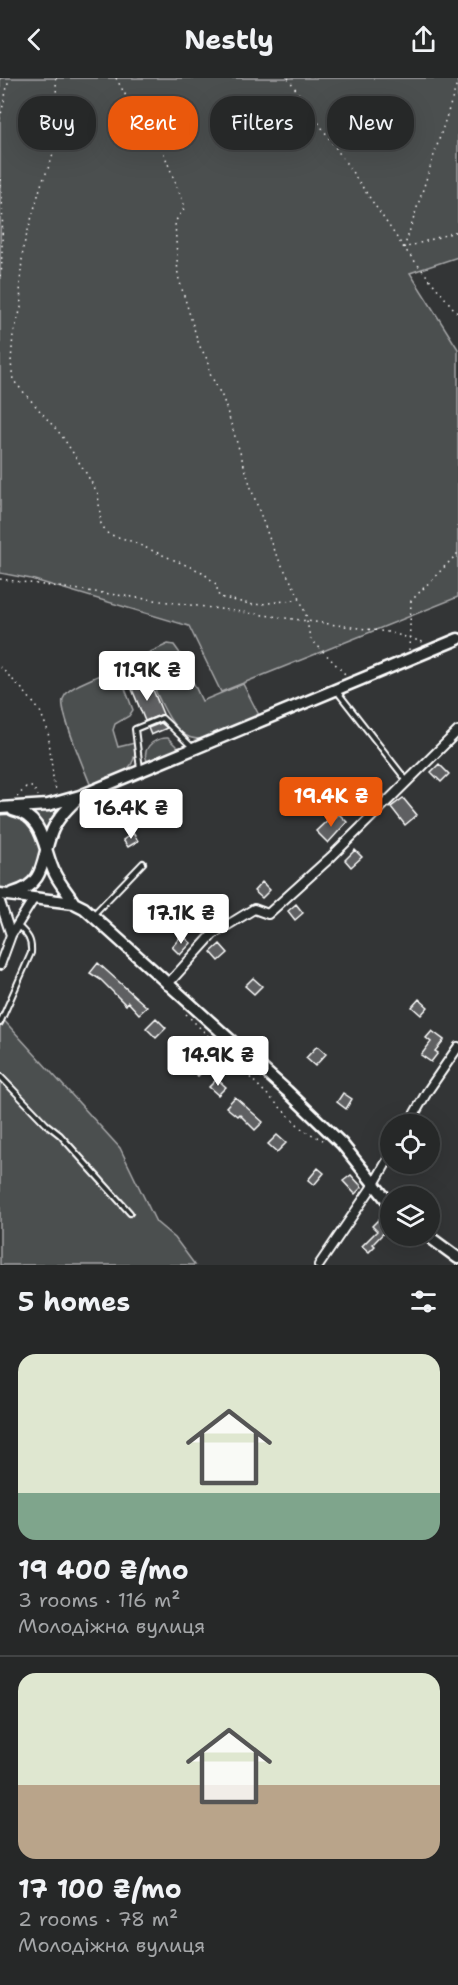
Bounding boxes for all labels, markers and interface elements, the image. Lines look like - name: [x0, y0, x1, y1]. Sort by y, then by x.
- text: Nestly: [184, 21, 274, 58]
- icon: back: [18, 23, 51, 56]
- icon: share: [407, 23, 440, 56]
- chip: Buy: [18, 96, 96, 150]
- chip: Rent: [108, 96, 198, 150]
- chip: Filters: [210, 96, 315, 150]
- chip: New: [327, 96, 414, 150]
- pin: 11.9K ₴: [92, 651, 202, 702]
- text: 11.9K ₴: [113, 657, 181, 683]
- pin: 19.4K ₴: [276, 777, 386, 828]
- text: 19.4K ₴: [293, 783, 369, 809]
- pin: 16.4K ₴: [76, 789, 186, 840]
- text: 16.4K ₴: [94, 795, 168, 821]
- pin: 17.1K ₴: [126, 894, 236, 945]
- text: 17.1K ₴: [147, 900, 215, 926]
- pin: 14.9K ₴: [163, 1036, 273, 1087]
- text: 14.9K ₴: [182, 1042, 254, 1068]
- map controls: [380, 1114, 440, 1246]
- button: locate: [380, 1114, 440, 1174]
- button: layers: [380, 1186, 440, 1246]
- text: 5 homes: [18, 1284, 130, 1319]
- icon: filters: [407, 1285, 440, 1318]
- icon: home: [175, 1393, 283, 1501]
- text: 19 400 ₴/mo: [18, 1552, 189, 1587]
- text: 3 rooms · 116 m²: [18, 1587, 180, 1613]
- text: Молодіжна вулиця: [18, 1613, 205, 1639]
- icon: home: [175, 1712, 283, 1820]
- text: 17 100 ₴/mo: [18, 1871, 182, 1906]
- text: 2 rooms · 78 m²: [18, 1906, 178, 1932]
- text: Молодіжна вулиця: [18, 1932, 205, 1958]

